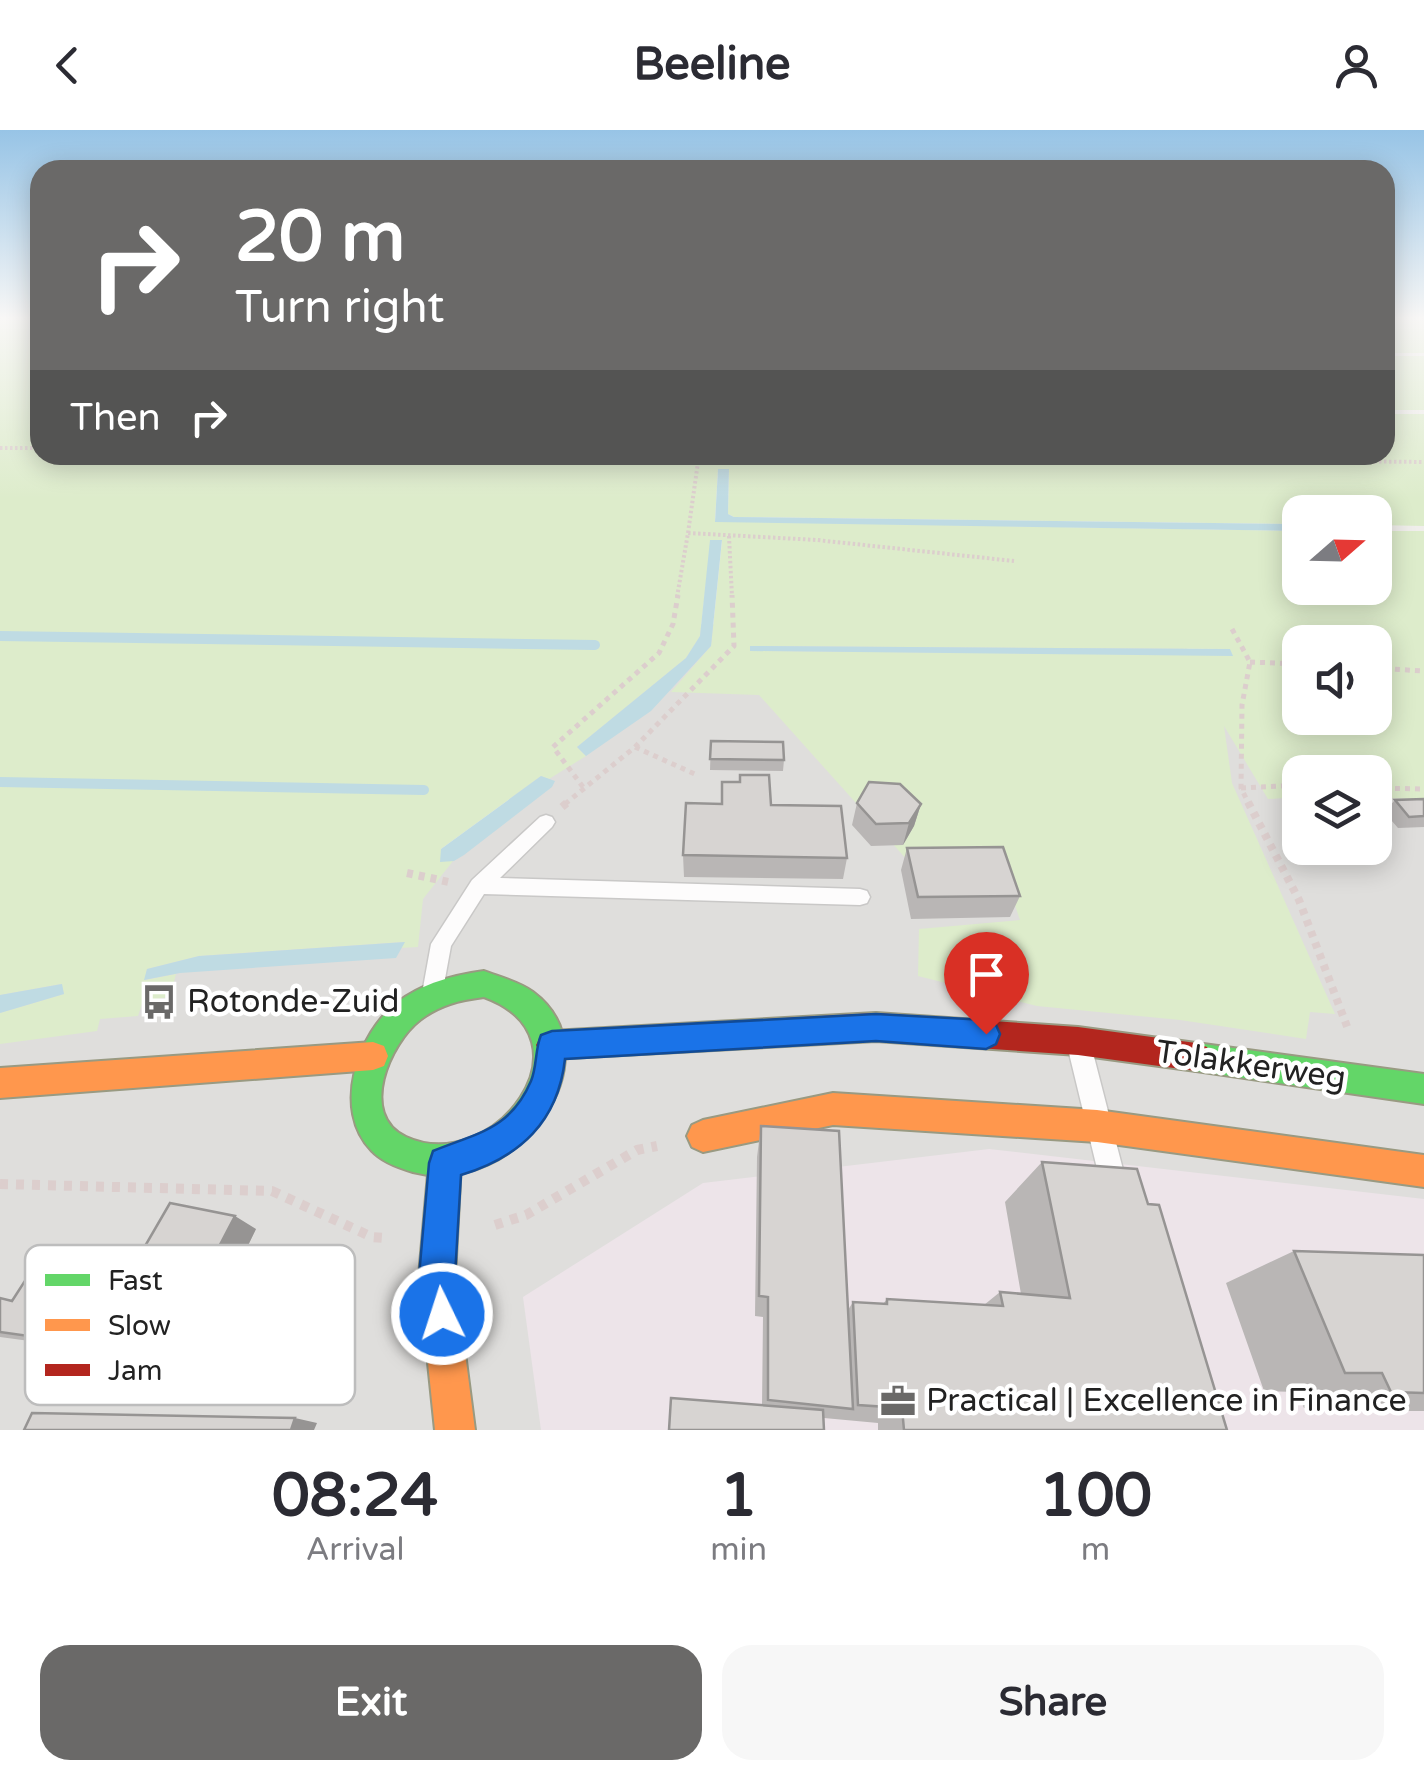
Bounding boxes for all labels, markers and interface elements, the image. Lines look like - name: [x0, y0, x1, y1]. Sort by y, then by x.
- icon: back: [40, 38, 95, 93]
- text: Beeline: [633, 38, 791, 92]
- icon: person: [1329, 38, 1384, 93]
- text: 20 m: [235, 196, 405, 280]
- icon: right: [70, 200, 200, 330]
- text: Turn right: [235, 281, 444, 335]
- icon: right: [181, 390, 236, 445]
- text: Then: [70, 395, 161, 441]
- north arrow: [1282, 495, 1392, 605]
- map controls: [1282, 495, 1392, 865]
- button: sound: [1282, 625, 1392, 735]
- button: layers: [1282, 755, 1392, 865]
- pin: [944, 932, 1029, 1035]
- icon: arrive: [959, 947, 1014, 1002]
- bus stop icon: Rotonde-Zuid: [140, 983, 178, 1021]
- place label: Rotonde-Zuid: [187, 983, 399, 1021]
- street label: Tolakkerweg: [1154, 1033, 1348, 1097]
- legend: [25, 1245, 355, 1405]
- position arrow: [390, 1262, 494, 1366]
- text: Fast: [108, 1264, 163, 1298]
- text: Slow: [108, 1309, 171, 1343]
- text: Jam: [108, 1354, 163, 1388]
- office icon: Practical | Excellence in Finance: [879, 1382, 917, 1420]
- place label: Practical | Excellence in Finance: [926, 1382, 1407, 1420]
- text: 08:24: [272, 1460, 438, 1532]
- text: 1: [720, 1460, 757, 1532]
- text: 100: [1039, 1460, 1152, 1532]
- text: Arrival: [306, 1531, 405, 1569]
- text: min: [710, 1531, 767, 1569]
- text: m: [1081, 1531, 1110, 1569]
- button: Exit: [40, 1645, 702, 1760]
- button: Share: [722, 1645, 1384, 1760]

